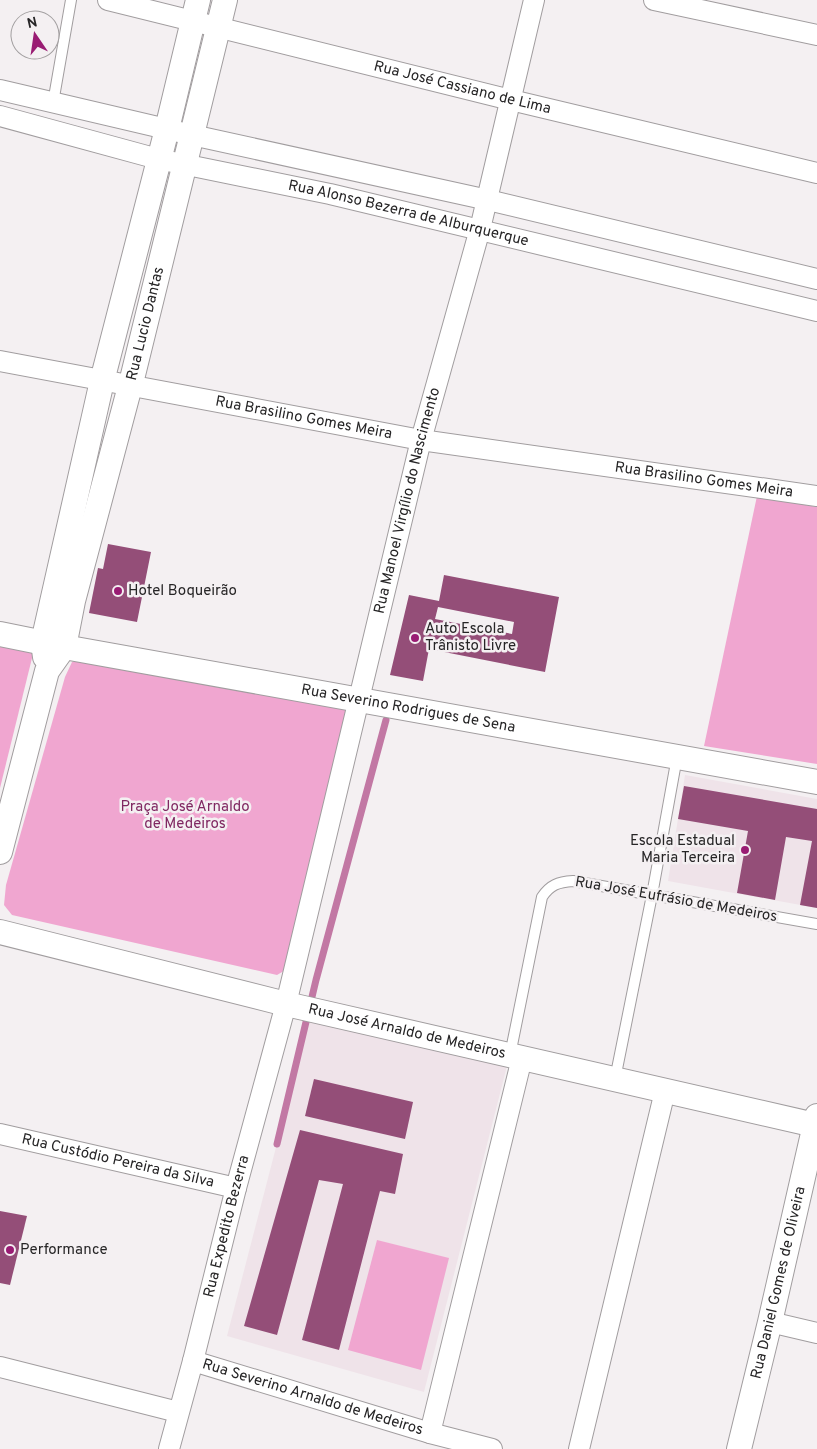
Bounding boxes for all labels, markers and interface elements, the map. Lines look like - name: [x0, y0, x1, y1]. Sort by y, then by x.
- north arrow: [10, 10, 60, 60]
- text: N: [26, 14, 39, 33]
- street label: Rua José Cassiano de Lima: [372, 57, 553, 119]
- street label: Rua Alonso Bezerra de Alburquerque: [286, 176, 531, 251]
- street label: Rua Lucio Dantas: [122, 265, 169, 383]
- street label: Rua Manoel Virgílio do Nascimento: [370, 385, 445, 616]
- street label: Rua Brasilino Gomes Meira: [214, 392, 394, 444]
- street label: Rua Brasilino Gomes Meira: [614, 458, 794, 502]
- place label: Hotel Boqueirão: [128, 582, 237, 601]
- marker: Hotel Boqueirão: [112, 585, 124, 597]
- place label: Auto Escola Trânisto Livre: [425, 620, 516, 656]
- marker: Auto Escola Trânisto Livre: [409, 632, 421, 644]
- street label: Rua Severino Rodrigues de Sena: [300, 680, 517, 737]
- park label: Praça José Arnaldo de Medeiros: [120, 798, 250, 834]
- place label: Escola Estadual Maria Terceira: [630, 832, 735, 868]
- marker: Escola Estadual Maria Terceira: [739, 844, 751, 856]
- street label: Rua José Eufrásio de Medeiros: [573, 873, 779, 927]
- street label: Rua José Arnaldo de Medeiros: [306, 1000, 508, 1063]
- street label: Rua Custódio Pereira da Silva: [20, 1130, 216, 1192]
- street label: Rua Expedito Bezerra: [200, 1153, 254, 1300]
- street label: Rua Daniel Gomes de Oliveira: [747, 1184, 810, 1381]
- place label: Performance: [20, 1241, 108, 1260]
- marker: Performance: [4, 1244, 16, 1256]
- street label: Rua Severino Arnaldo de Medeiros: [200, 1355, 425, 1440]

